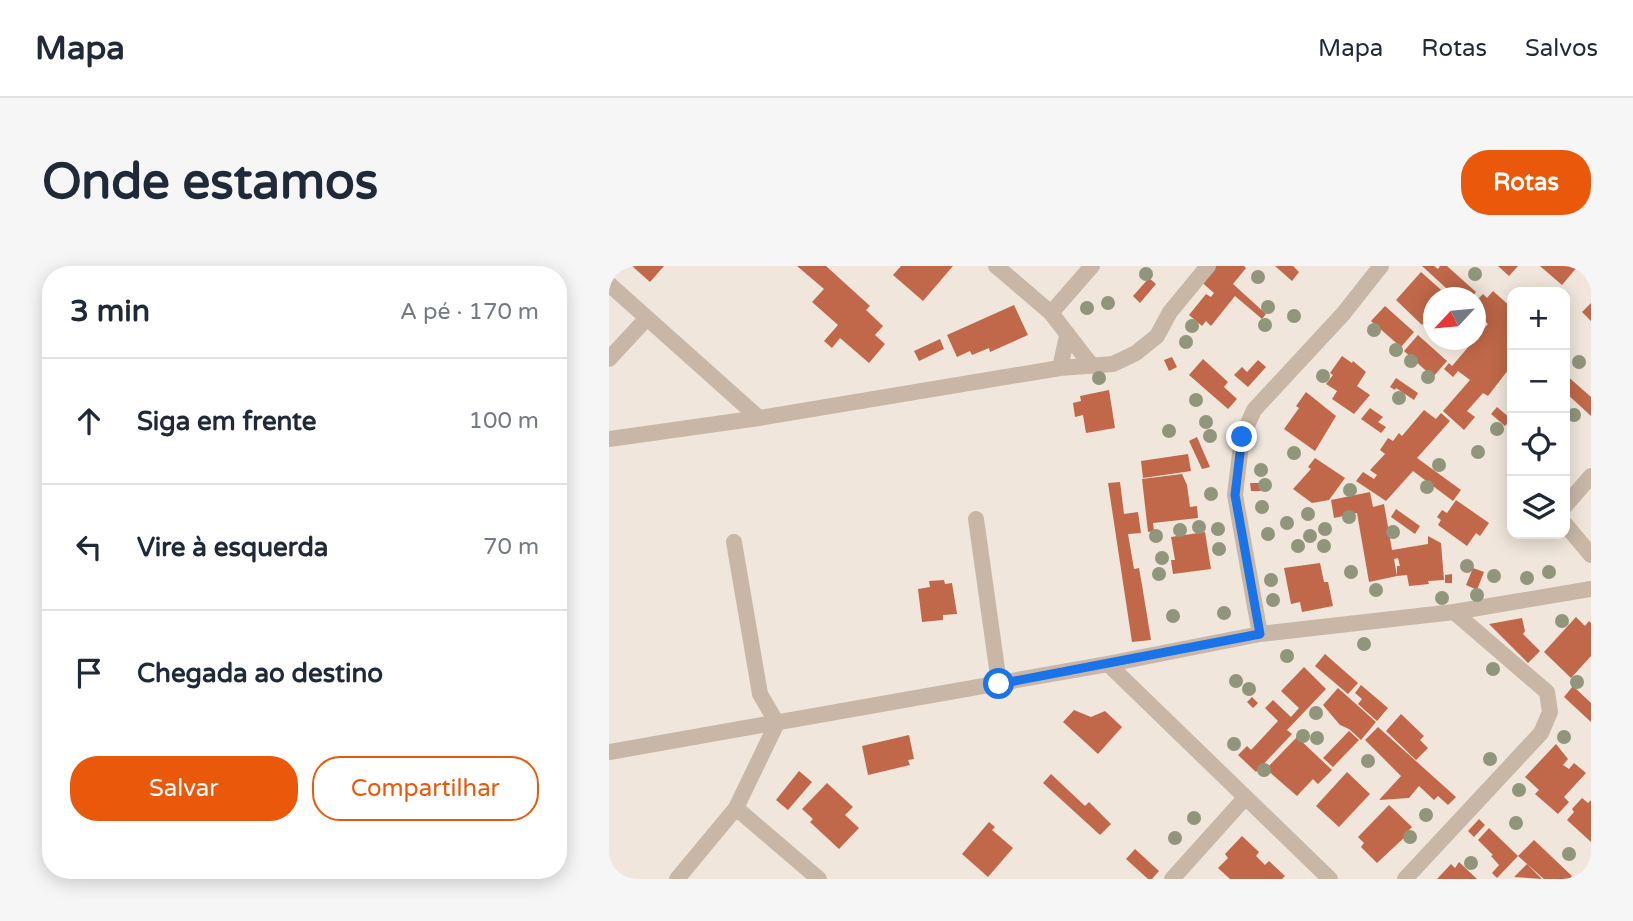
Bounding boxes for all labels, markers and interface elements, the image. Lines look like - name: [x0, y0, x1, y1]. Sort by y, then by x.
- text: Mapa: [35, 29, 125, 68]
- text: Mapa: [1318, 34, 1383, 63]
- text: Rotas: [1421, 34, 1487, 63]
- text: Salvos: [1525, 34, 1598, 63]
- button: Rotas: [1461, 150, 1591, 215]
- text: Onde estamos: [42, 153, 378, 212]
- north arrow: [1423, 287, 1486, 350]
- map controls: [1507, 287, 1570, 539]
- button: +: [1507, 287, 1570, 350]
- text: 3 min: [70, 293, 150, 330]
- text: A pé · 170 m: [400, 298, 539, 326]
- button: −: [1507, 350, 1570, 413]
- icon: ahead: [70, 402, 108, 440]
- text: Siga em frente: [137, 406, 317, 437]
- text: 100 m: [469, 407, 539, 435]
- button: locate: [1507, 413, 1570, 476]
- route end: [1226, 421, 1257, 452]
- button: layers: [1507, 476, 1570, 539]
- icon: left: [70, 528, 108, 566]
- text: Vire à esquerda: [137, 532, 328, 563]
- text: 70 m: [483, 533, 539, 561]
- icon: arrive: [70, 654, 108, 692]
- text: Chegada ao destino: [137, 658, 383, 689]
- route start: [983, 668, 1014, 699]
- button: Salvar: [70, 756, 298, 821]
- button: Compartilhar: [312, 756, 539, 821]

